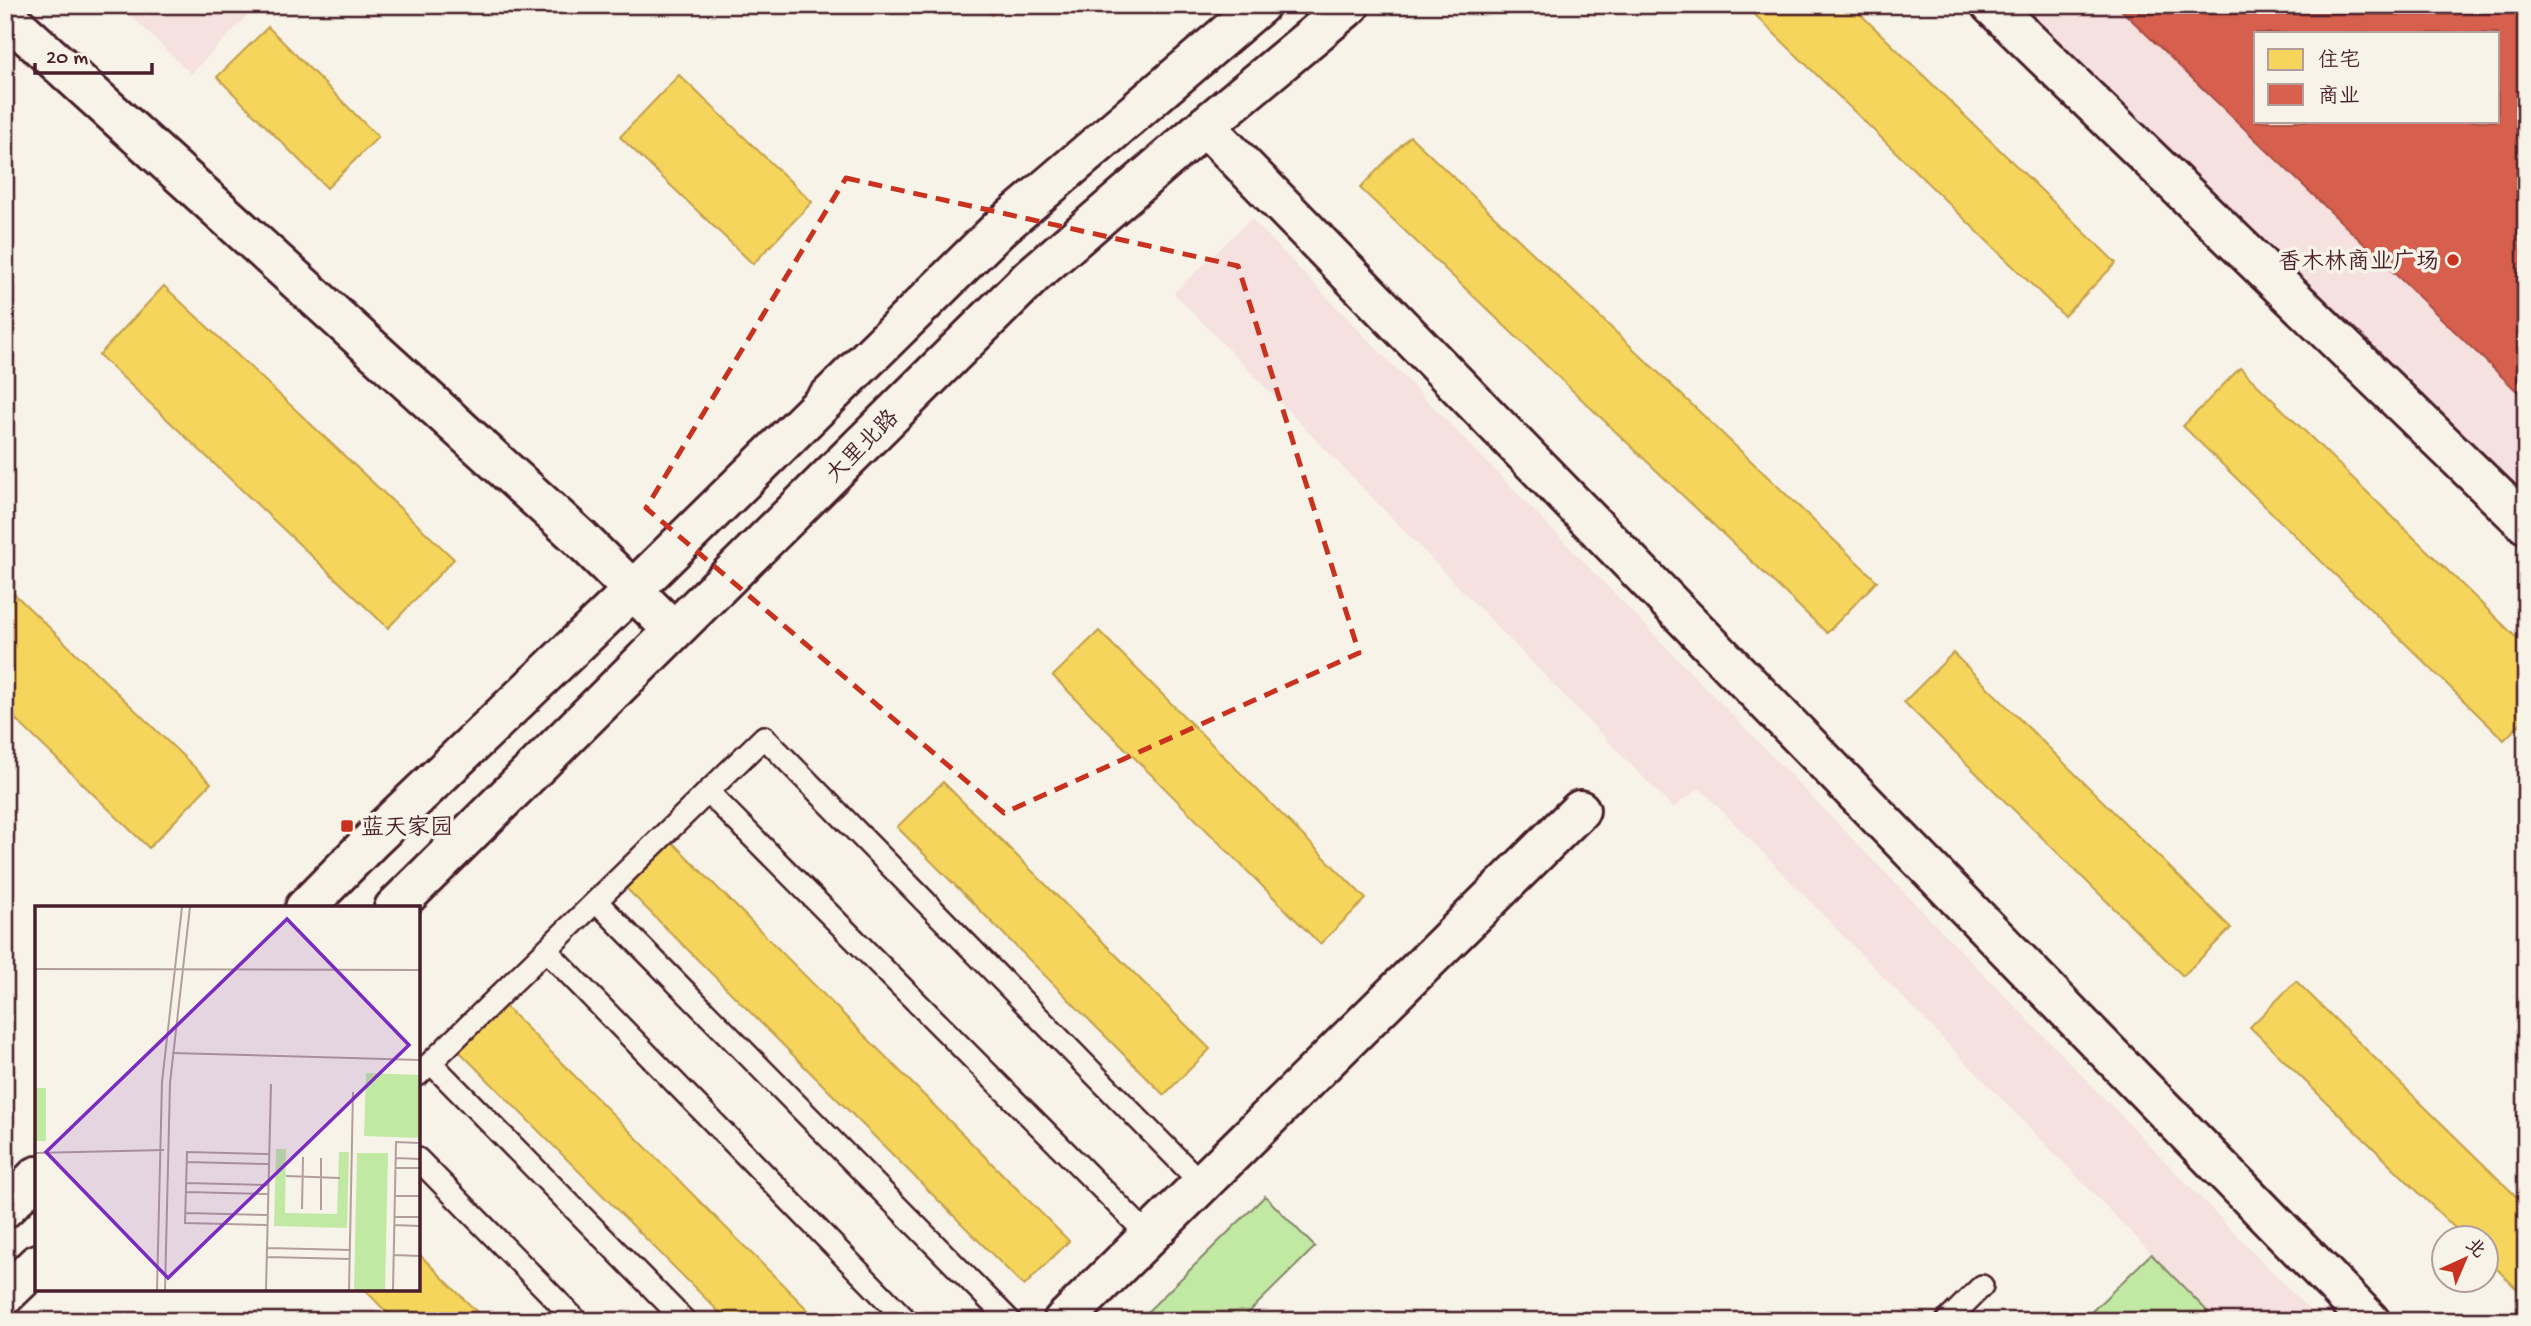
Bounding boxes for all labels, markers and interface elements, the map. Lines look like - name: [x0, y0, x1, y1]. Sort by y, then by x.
- scale bar: [35, 32, 152, 76]
- legend: [2254, 32, 2500, 122]
- text: 20 m: [46, 47, 88, 72]
- text: 住宅: [2318, 48, 2360, 75]
- text: 商业: [2318, 85, 2360, 111]
- place label: 香木林商业广场: [2278, 249, 2439, 277]
- marker: 香木林商业广场: [2445, 252, 2461, 268]
- street label: 大里北路: [821, 405, 906, 490]
- place label: 蓝天家园: [361, 815, 453, 843]
- marker: 蓝天家园: [339, 818, 355, 834]
- inset map: [35, 906, 420, 1291]
- north arrow: [2430, 1224, 2500, 1294]
- text: 北: [2460, 1234, 2489, 1264]

